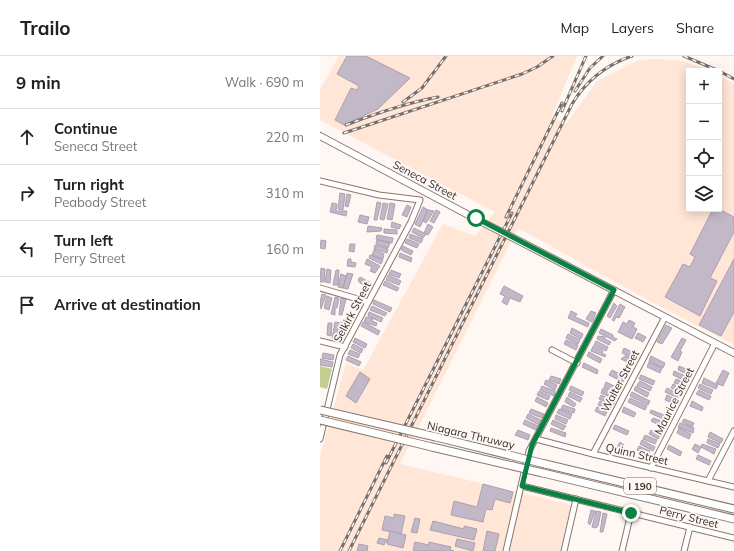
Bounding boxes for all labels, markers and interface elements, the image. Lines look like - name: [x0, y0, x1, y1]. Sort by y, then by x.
- text: Trailo: [20, 16, 71, 40]
- text: Map: [560, 19, 589, 37]
- text: Layers: [611, 19, 654, 37]
- text: Share: [676, 19, 714, 37]
- map controls: [686, 68, 722, 212]
- button: +: [686, 68, 722, 104]
- text: 9 min: [16, 72, 61, 93]
- text: Walk · 690 m: [225, 74, 304, 90]
- button: −: [686, 104, 722, 140]
- text: Continue: [54, 119, 117, 138]
- icon: ahead: [16, 126, 38, 148]
- text: 220 m: [266, 129, 304, 145]
- text: Seneca Street: [54, 138, 137, 154]
- button: locate: [686, 140, 722, 176]
- street label: Seneca Street: [391, 157, 460, 203]
- text: Turn right: [54, 175, 124, 194]
- button: layers: [686, 176, 722, 212]
- icon: right: [16, 182, 38, 204]
- text: 310 m: [266, 185, 304, 201]
- text: Peabody Street: [54, 194, 146, 210]
- route start: [467, 209, 485, 227]
- text: Turn left: [54, 231, 113, 250]
- icon: left: [16, 238, 38, 260]
- text: 160 m: [266, 241, 304, 257]
- text: Perry Street: [54, 250, 125, 266]
- street label: Selkirk Street: [330, 279, 374, 345]
- icon: arrive: [16, 294, 38, 316]
- text: Arrive at destination: [54, 295, 201, 314]
- street label: Walter Street: [598, 348, 642, 414]
- street label: Maurice Street: [651, 365, 697, 437]
- street label: Niagara Thruway: [426, 418, 516, 452]
- street label: Quinn Street: [604, 440, 670, 468]
- road number: I 190: [624, 478, 656, 494]
- street label: Perry Street: [658, 503, 720, 531]
- route end: [622, 504, 640, 522]

